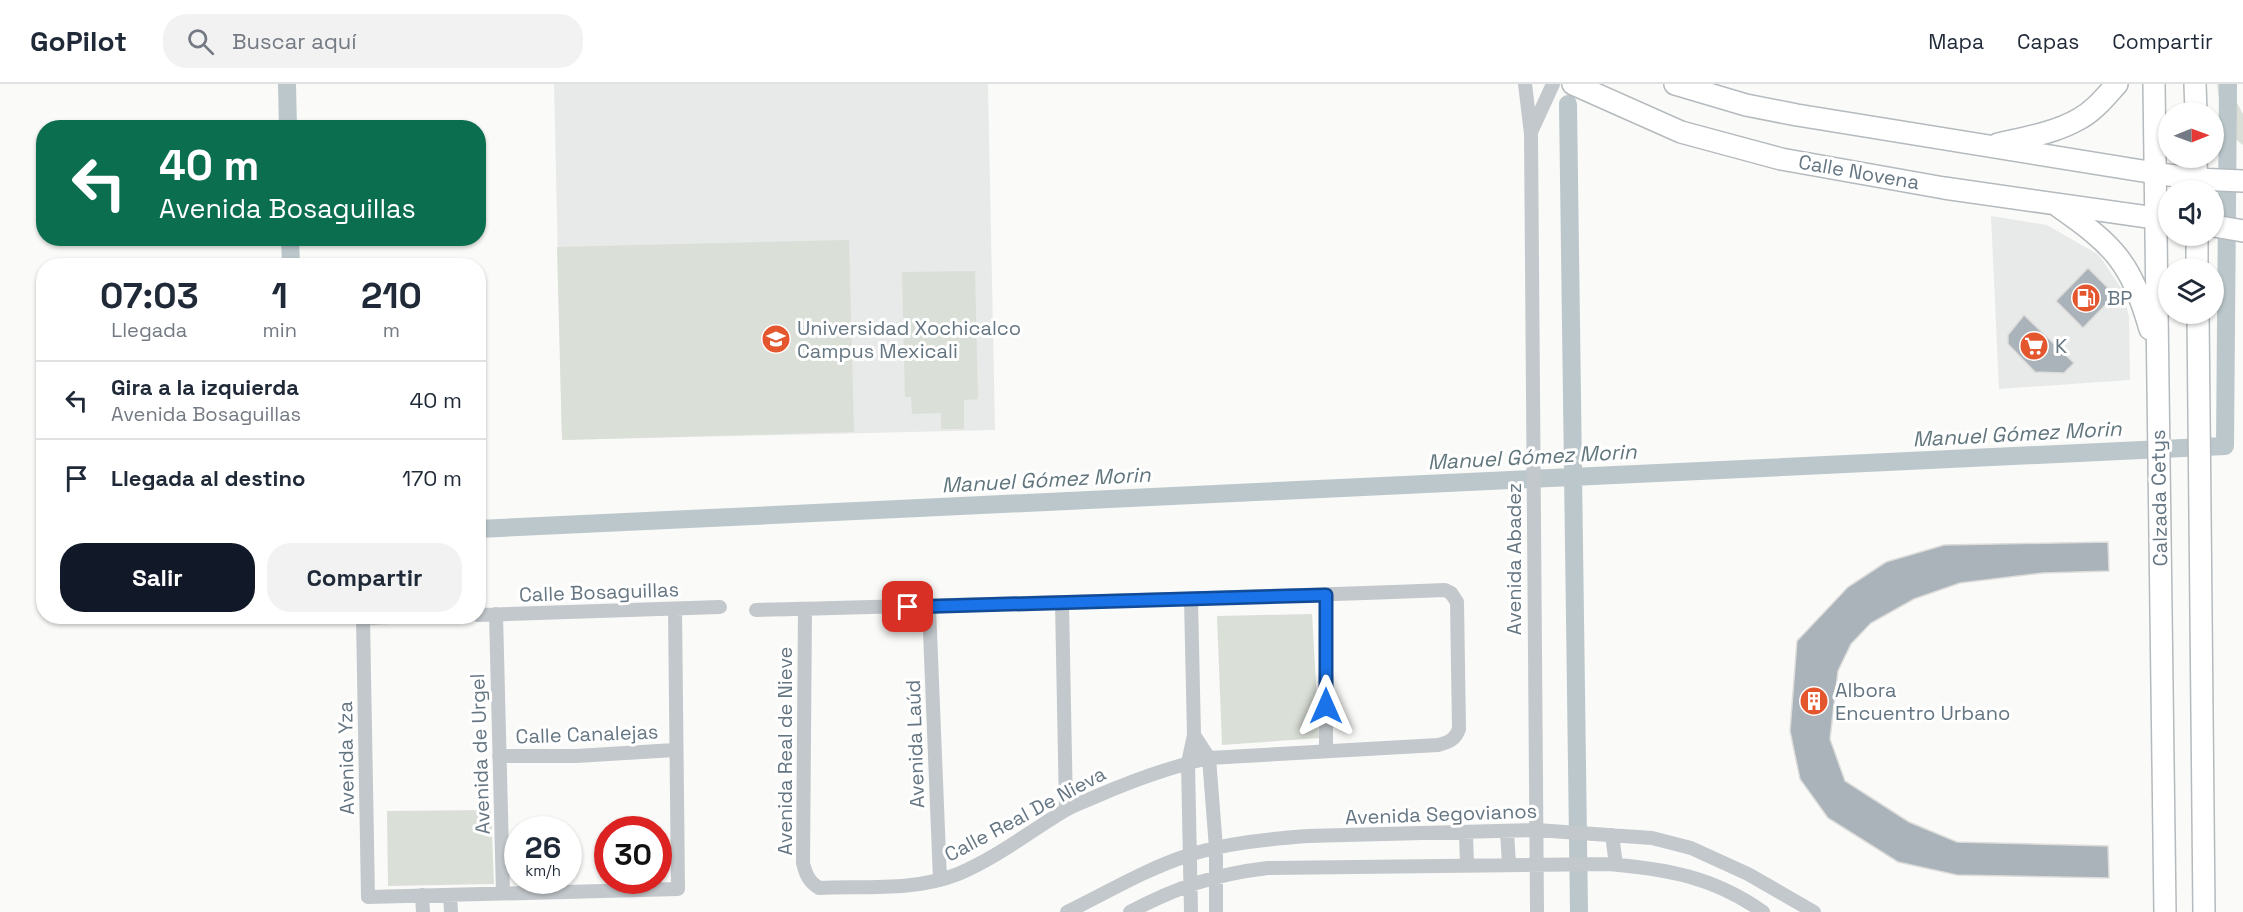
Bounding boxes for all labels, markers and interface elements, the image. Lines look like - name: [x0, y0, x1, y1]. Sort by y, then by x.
- search box: [163, 14, 583, 68]
- text: GoPilot: [30, 23, 127, 59]
- icon: search: [184, 25, 217, 58]
- text: Buscar aquí: [232, 27, 357, 55]
- text: Mapa: [1928, 28, 1984, 55]
- text: Capas: [2017, 28, 2079, 55]
- text: Compartir: [2112, 28, 2213, 55]
- north arrow: [2158, 102, 2224, 168]
- map controls: [2158, 102, 2224, 324]
- text: 40 m: [159, 139, 259, 192]
- icon: left: [60, 144, 138, 222]
- street label: Calle Novena: [1797, 149, 1921, 195]
- button: sound: [2158, 180, 2224, 246]
- text: Avenida Bosaguillas: [159, 191, 416, 226]
- button: layers: [2158, 258, 2224, 324]
- text: 07:03: [100, 273, 199, 319]
- text: 1: [272, 273, 288, 319]
- text: 210: [361, 273, 422, 319]
- fuel station icon: BP: [2070, 282, 2102, 314]
- place label: BP: [2107, 285, 2132, 311]
- place label: Universidad Xochicalco Campus Mexicali: [797, 315, 1021, 364]
- text: Llegada: [111, 317, 187, 343]
- text: min: [263, 317, 297, 343]
- text: m: [383, 317, 400, 343]
- school or university icon: Universidad Xochicalco Campus Mexicali: [760, 323, 792, 355]
- supermarket icon: K: [2018, 330, 2050, 362]
- place label: K: [2055, 333, 2067, 359]
- text: Gira a la izquierda: [111, 373, 299, 401]
- icon: left: [60, 384, 93, 417]
- text: 40 m: [410, 386, 462, 414]
- text: Avenida Bosaguillas: [111, 401, 301, 427]
- water label: Manuel Gómez Morin: [1912, 414, 2123, 452]
- street label: Calzada Cetys: [2145, 429, 2173, 567]
- water label: Manuel Gómez Morin: [1427, 437, 1638, 475]
- water label: Manuel Gómez Morin: [941, 460, 1152, 498]
- icon: arrive: [60, 462, 93, 495]
- text: Llegada al destino: [111, 464, 305, 492]
- text: 170 m: [402, 464, 462, 492]
- street label: Avenida Abadez: [1501, 483, 1527, 635]
- button: Salir: [60, 543, 255, 612]
- button: Compartir: [267, 543, 462, 612]
- street label: Calle Bosaguillas: [519, 576, 679, 608]
- pin: [882, 581, 933, 632]
- icon: arrive: [891, 590, 924, 623]
- street label: Avenida Real de Nieve: [772, 647, 798, 855]
- street label: Avenida de Urgel: [464, 673, 496, 835]
- position arrow: [1294, 674, 1358, 738]
- place label: Albora Encuentro Urbano: [1835, 677, 2010, 726]
- street label: Avenida Laúd: [900, 679, 930, 809]
- building icon: Albora Encuentro Urbano: [1798, 685, 1830, 717]
- street label: Avenida Yza: [332, 701, 360, 815]
- street label: Calle Canalejas: [515, 719, 659, 749]
- street label: Calle Real De Nieva: [940, 761, 1110, 867]
- street label: Avenida Segovianos: [1344, 798, 1538, 830]
- speed limit sign: 30: [594, 816, 672, 894]
- text: 26: [525, 828, 561, 867]
- text: km/h: [525, 861, 561, 880]

